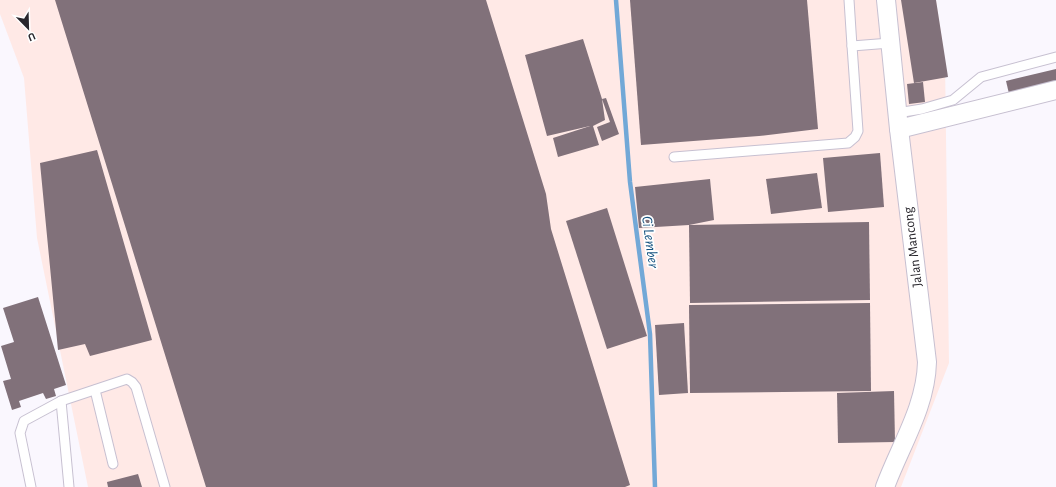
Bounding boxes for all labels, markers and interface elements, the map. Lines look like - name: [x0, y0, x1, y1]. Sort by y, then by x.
- north arrow: [8, 8, 48, 48]
- text: U: [26, 30, 37, 43]
- street label: Jalan Mancong: [901, 206, 925, 288]
- water label: Ci Lember: [639, 215, 661, 270]

